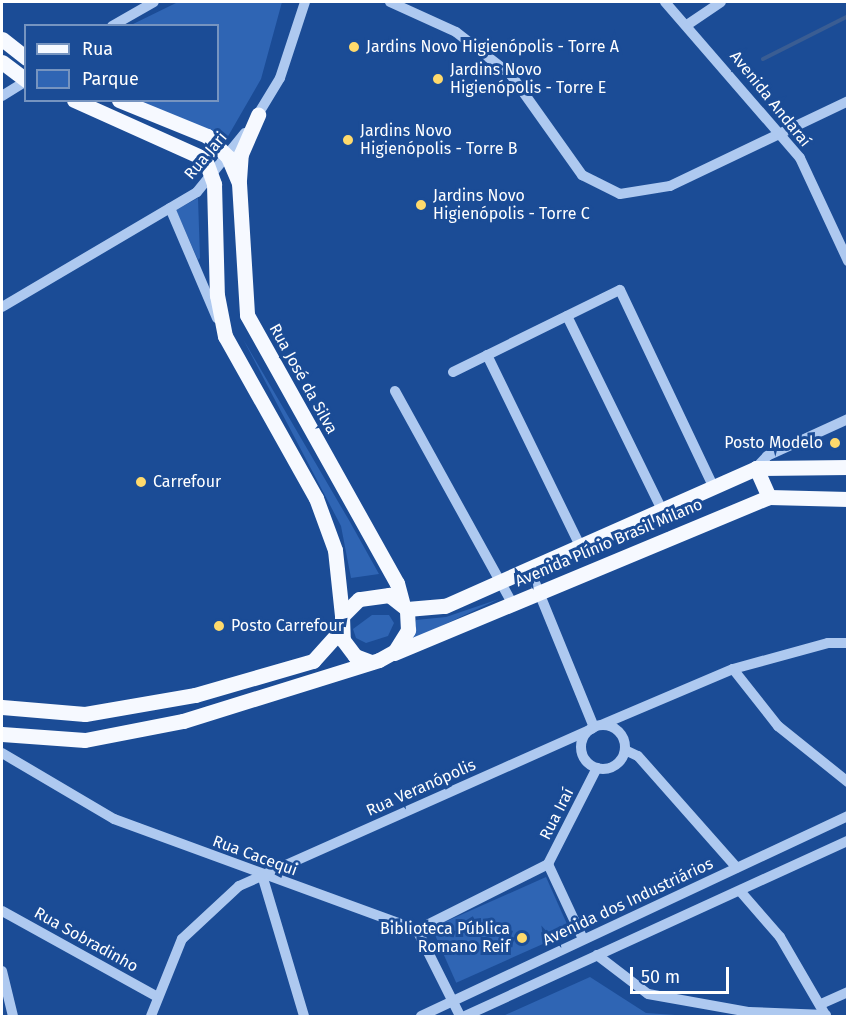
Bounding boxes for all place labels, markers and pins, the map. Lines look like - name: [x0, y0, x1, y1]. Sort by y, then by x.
- place label: Jardins Novo Higienópolis - Torre A: [366, 37, 619, 57]
- marker: Jardins Novo Higienópolis - Torre A: [347, 40, 361, 54]
- place label: Jardins Novo Higienópolis - Torre E: [450, 60, 606, 98]
- marker: Jardins Novo Higienópolis - Torre E: [431, 72, 445, 86]
- place label: Jardins Novo Higienópolis - Torre B: [360, 121, 517, 159]
- marker: Jardins Novo Higienópolis - Torre B: [341, 133, 355, 147]
- place label: Jardins Novo Higienópolis - Torre C: [433, 186, 590, 224]
- marker: Jardins Novo Higienópolis - Torre C: [414, 198, 428, 212]
- place label: Posto Modelo: [724, 433, 823, 453]
- marker: Posto Modelo: [828, 436, 842, 450]
- place label: Carrefour: [153, 472, 221, 492]
- marker: Carrefour: [134, 475, 148, 489]
- place label: Posto Carrefour: [231, 616, 344, 636]
- marker: Posto Carrefour: [212, 619, 226, 633]
- place label: Biblioteca Pública Romano Reif: [380, 919, 510, 957]
- marker: Biblioteca Pública Romano Reif: [515, 931, 529, 945]

